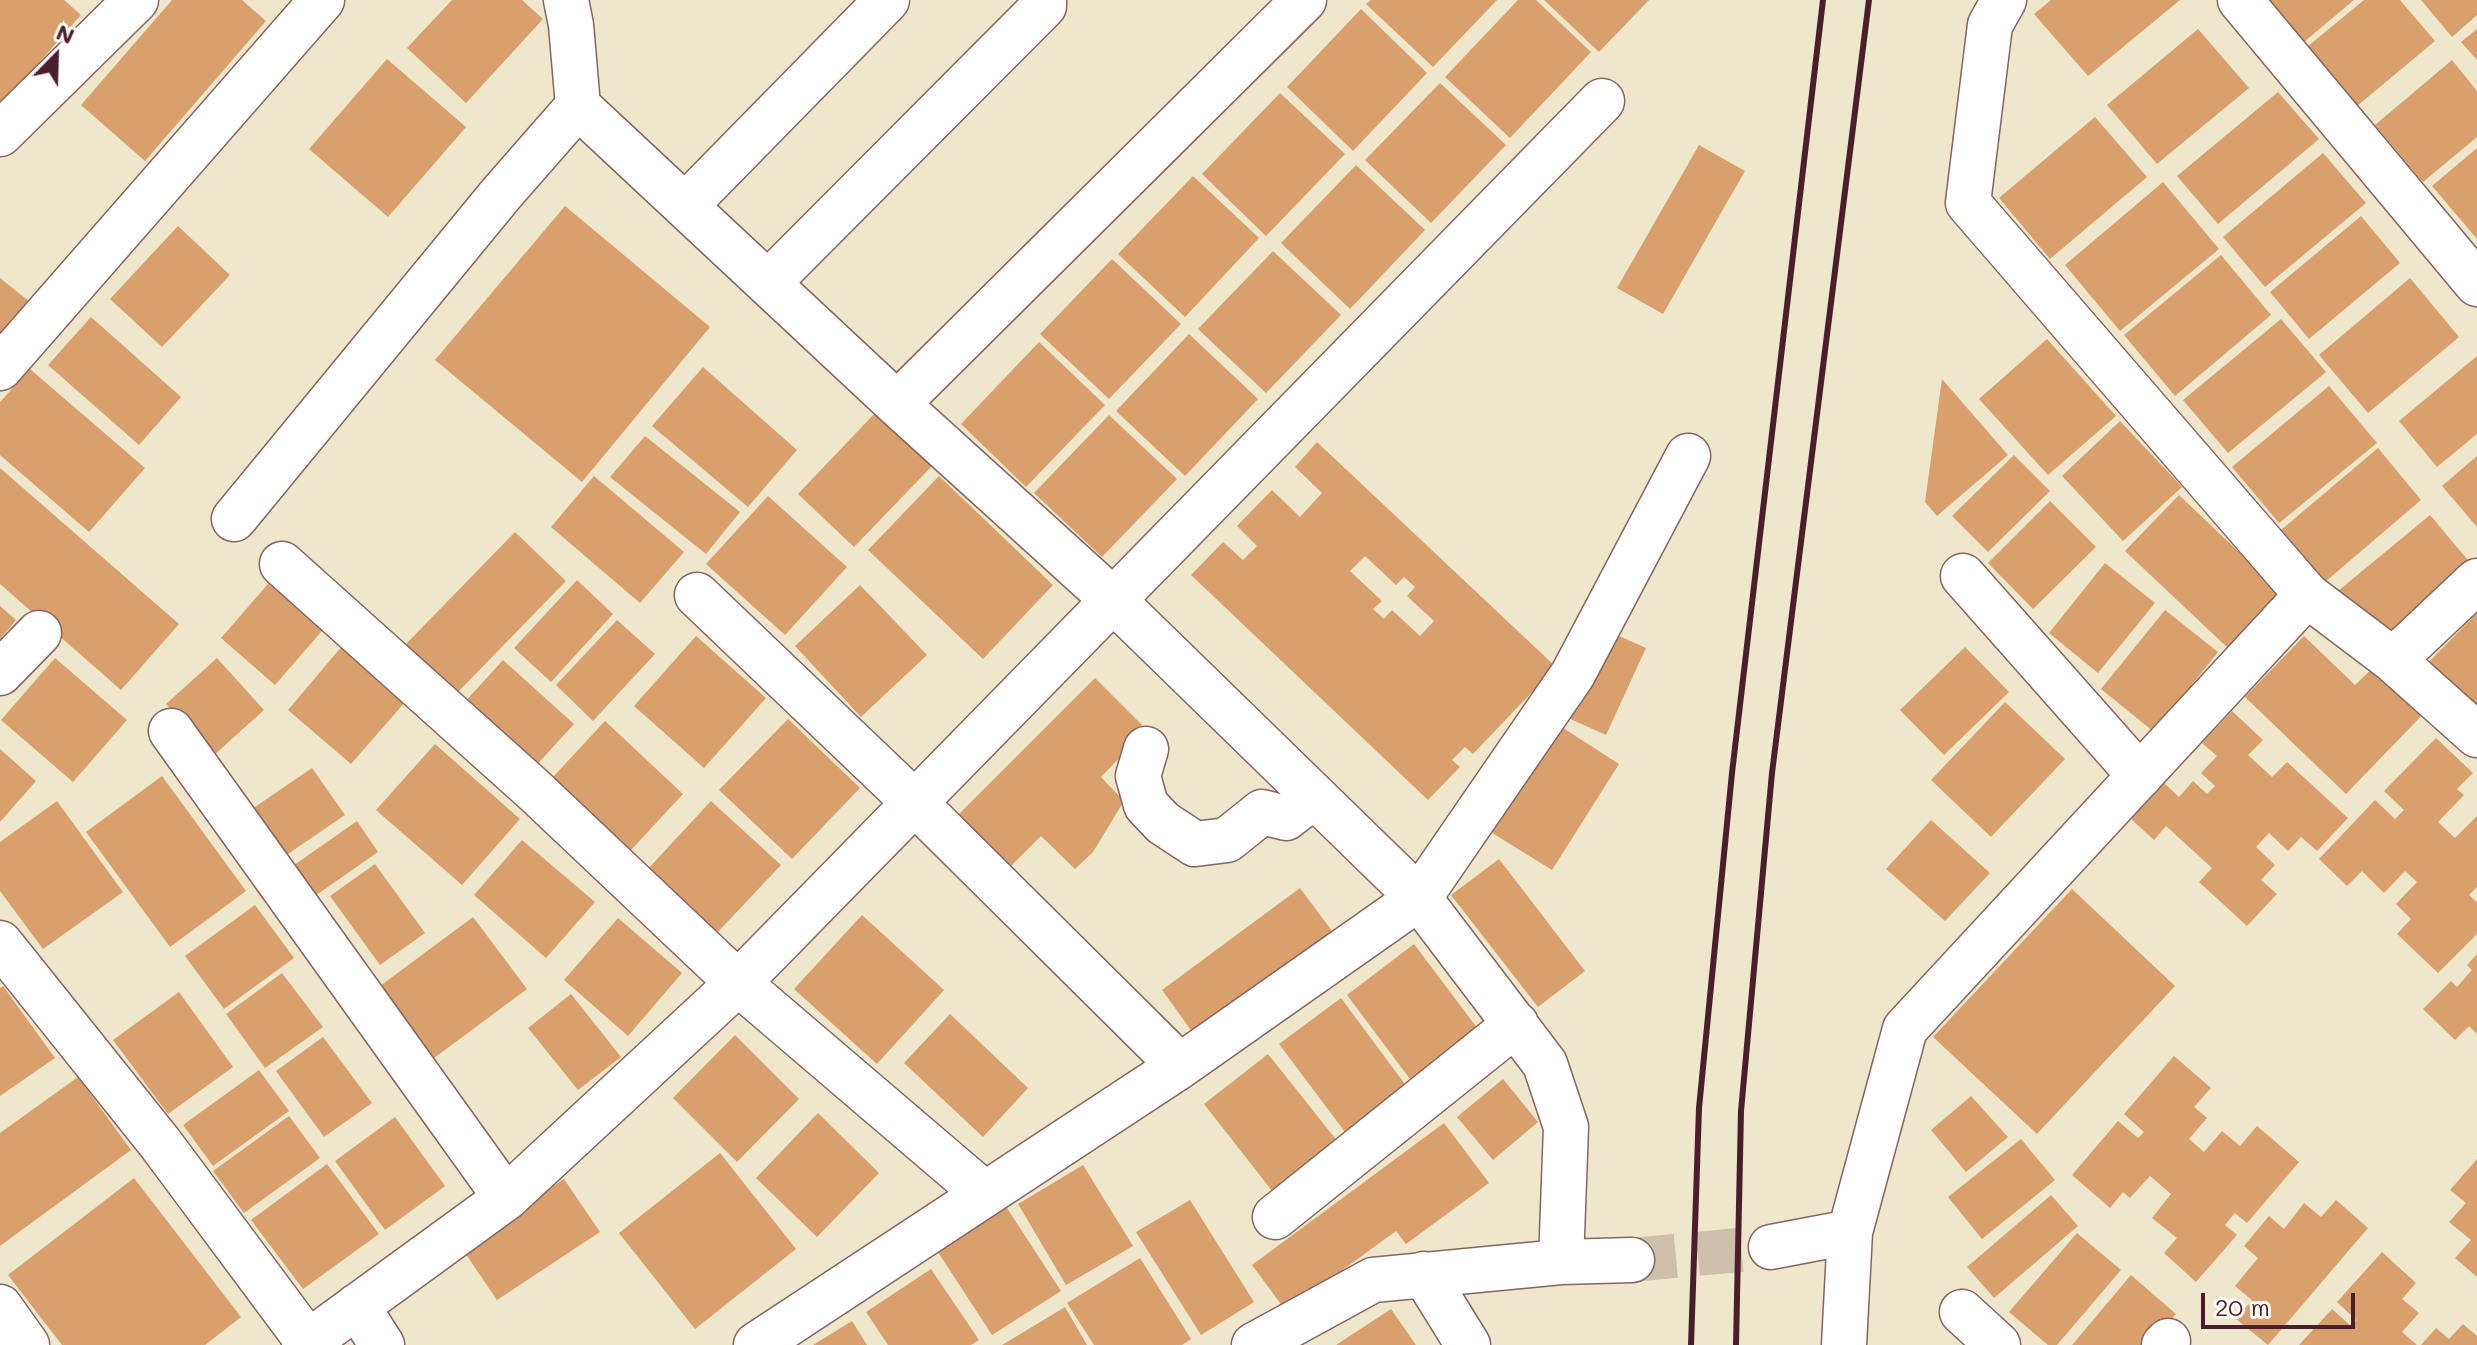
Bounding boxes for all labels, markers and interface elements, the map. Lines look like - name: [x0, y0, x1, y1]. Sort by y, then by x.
- north arrow: [16, 16, 96, 96]
- text: N: [52, 17, 79, 50]
- scale bar: [2205, 1277, 2359, 1327]
- text: 20 m: [2215, 1291, 2270, 1322]

